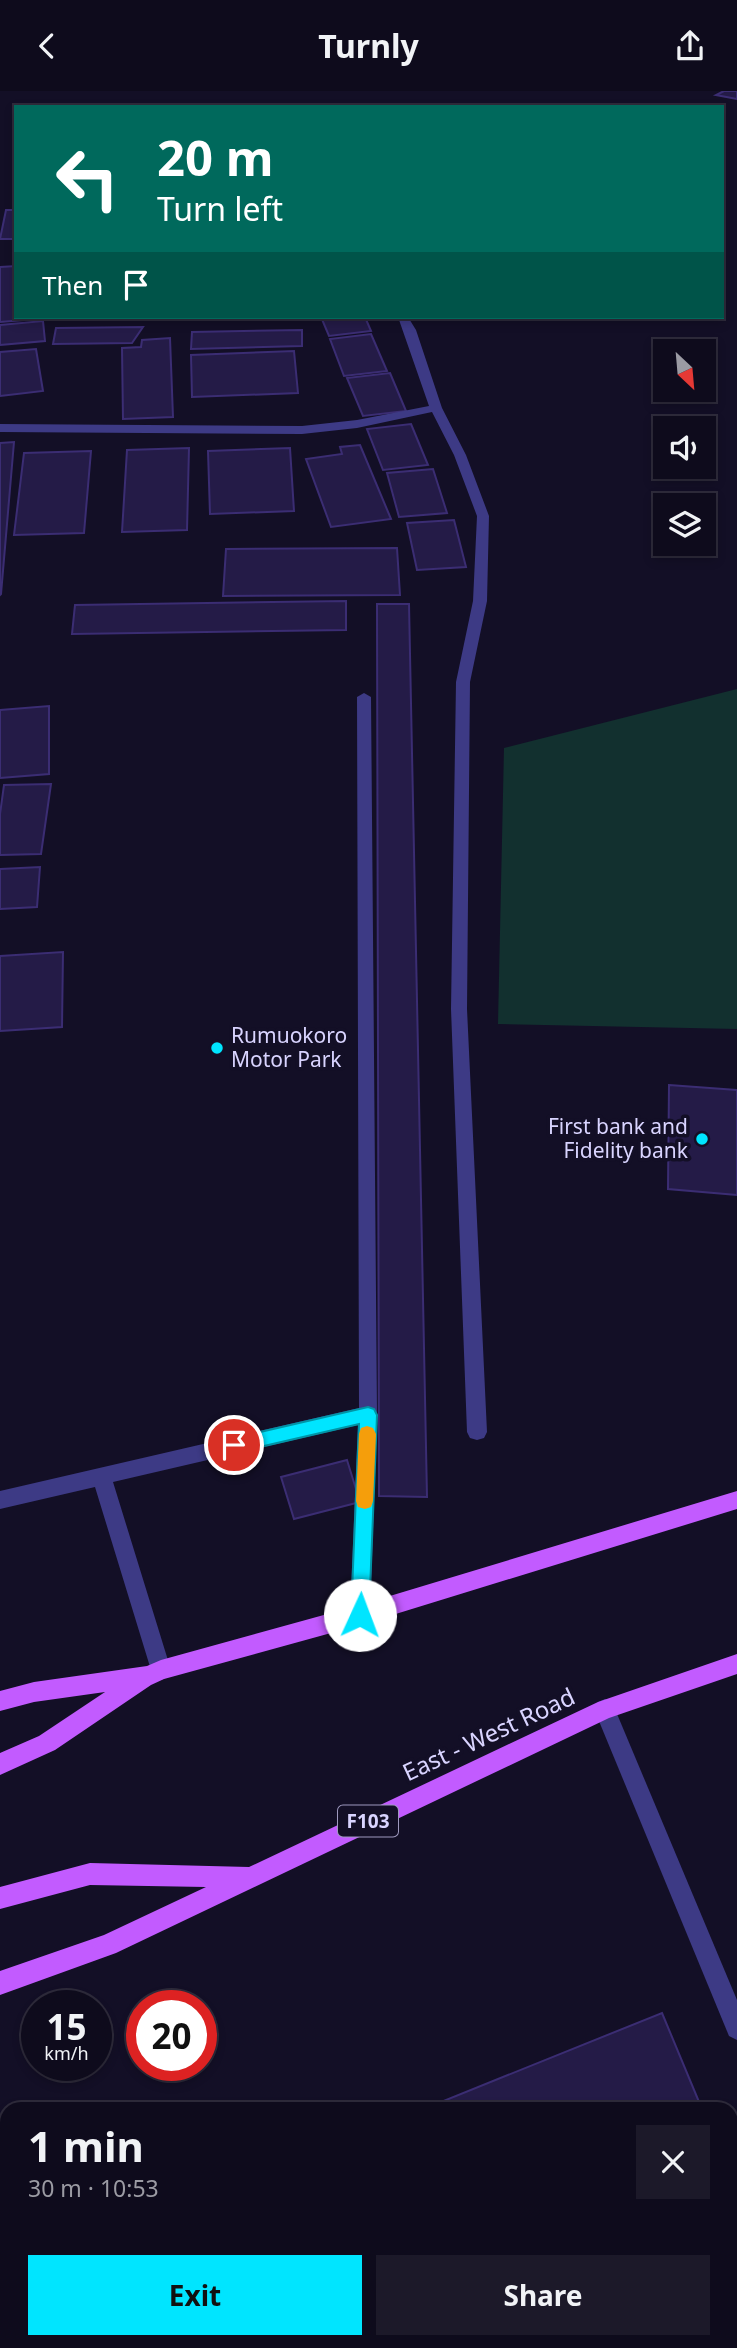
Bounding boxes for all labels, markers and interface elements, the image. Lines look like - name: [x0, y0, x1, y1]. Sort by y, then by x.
- text: Turnly: [318, 24, 419, 67]
- icon: back: [28, 27, 66, 65]
- icon: share: [671, 27, 709, 65]
- text: 20 m: [157, 124, 274, 190]
- icon: left: [42, 133, 133, 224]
- text: Turn left: [157, 187, 283, 230]
- icon: arrive: [117, 266, 155, 304]
- text: Then: [42, 267, 103, 303]
- north arrow: [653, 339, 716, 403]
- map controls: [653, 339, 716, 556]
- button: sound: [653, 416, 716, 479]
- button: layers: [653, 493, 716, 556]
- place label: Rumuokoro Motor Park: [231, 1021, 347, 1073]
- marker: Rumuokoro Motor Park: [209, 1040, 225, 1056]
- place label: First bank and Fidelity bank: [548, 1112, 689, 1164]
- marker: First bank and Fidelity bank: [694, 1131, 710, 1147]
- pin: [204, 1415, 264, 1475]
- icon: arrive: [215, 1426, 253, 1464]
- position arrow: [323, 1578, 397, 1652]
- street label: East - West Road: [397, 1679, 580, 1788]
- road number: F103: [338, 1805, 398, 1837]
- speed limit sign: 20: [126, 1990, 217, 2081]
- text: 15: [46, 2003, 87, 2050]
- text: km/h: [44, 2041, 89, 2065]
- text: 1 min: [28, 2117, 144, 2174]
- button: close: [636, 2125, 710, 2199]
- text: 30 m · 10:53: [28, 2172, 159, 2204]
- button: Exit: [28, 2255, 362, 2335]
- button: Share: [376, 2255, 710, 2335]

